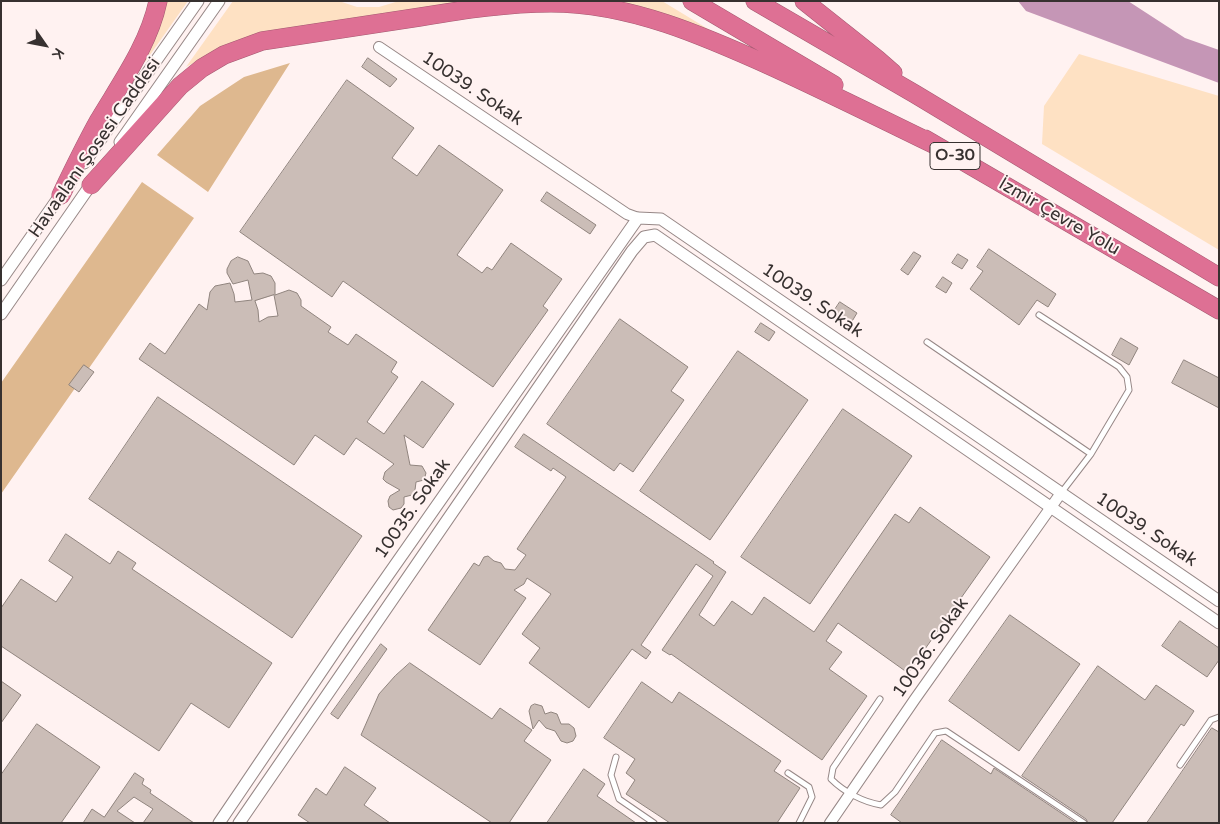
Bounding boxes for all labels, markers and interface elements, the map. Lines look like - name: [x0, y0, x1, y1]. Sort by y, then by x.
- north arrow: [20, 20, 70, 70]
- text: K: [48, 45, 68, 62]
- street label: 10039. Sokak: [417, 47, 527, 131]
- street label: Havaalanı Şosesi Caddesi: [24, 54, 166, 242]
- road number: O-30: [930, 142, 980, 170]
- street label: İzmir Çevre Yolu: [994, 174, 1124, 260]
- street label: 10039. Sokak: [757, 259, 867, 343]
- street label: 10035. Sokak: [371, 455, 455, 563]
- street label: 10039. Sokak: [1091, 488, 1201, 572]
- street label: 10036. Sokak: [888, 594, 974, 702]

